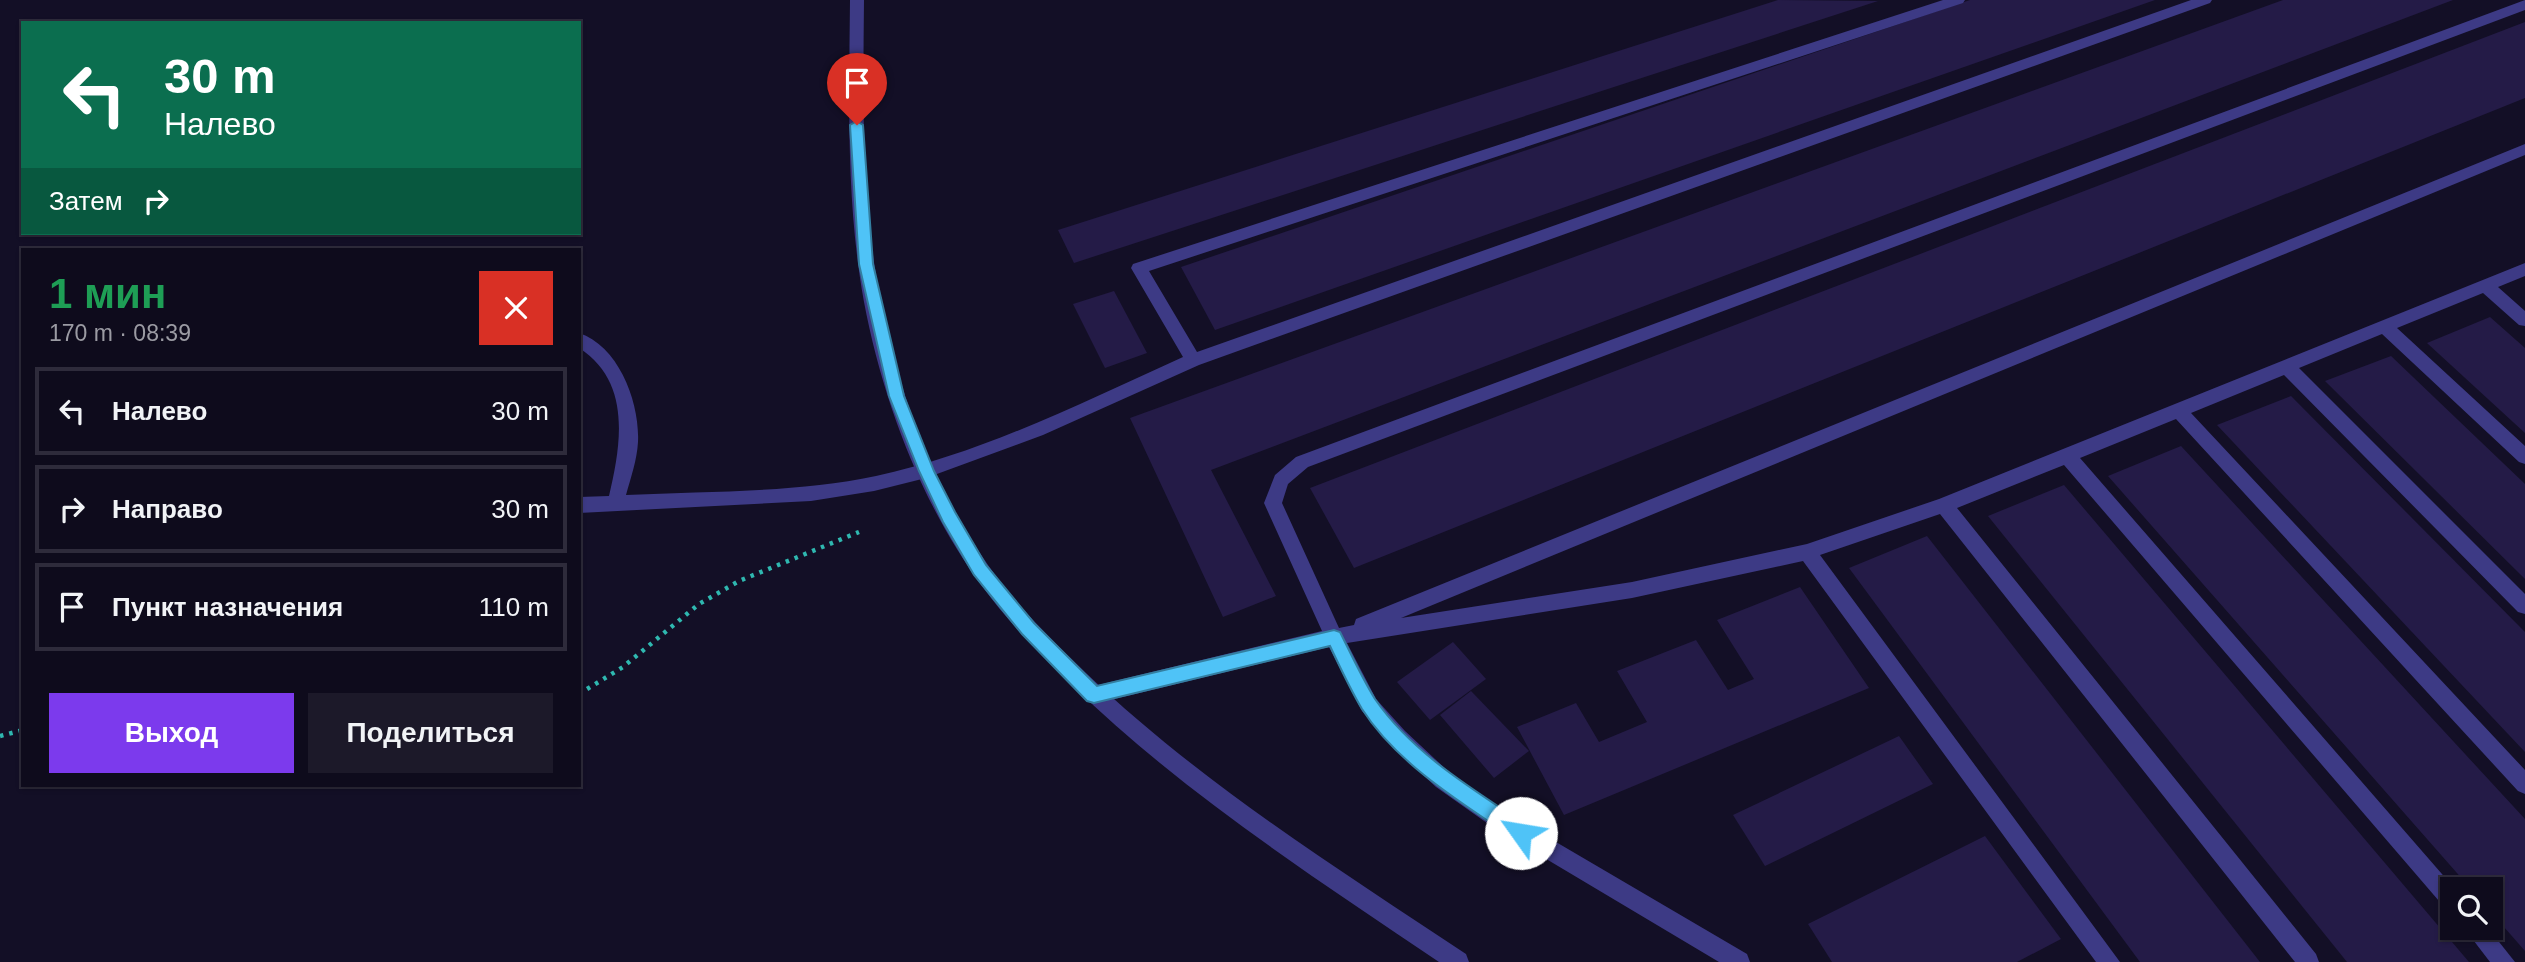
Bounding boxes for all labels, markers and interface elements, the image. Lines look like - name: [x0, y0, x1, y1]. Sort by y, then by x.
- icon: left: [49, 49, 140, 140]
- text: 30 m: [164, 49, 276, 103]
- pin: [827, 53, 887, 125]
- icon: arrive: [838, 64, 876, 102]
- text: Налево: [164, 106, 276, 142]
- icon: right: [137, 182, 175, 220]
- text: Затем: [49, 186, 123, 216]
- text: 1 мин: [49, 270, 166, 317]
- button: close: [479, 271, 553, 345]
- text: 170 m · 08:39: [49, 320, 191, 346]
- icon: left: [53, 392, 91, 430]
- text: Налево: [112, 396, 207, 426]
- text: 30 m: [491, 396, 549, 426]
- icon: right: [53, 490, 91, 528]
- text: Направо: [112, 494, 223, 524]
- text: 30 m: [491, 494, 549, 524]
- icon: arrive: [53, 588, 91, 626]
- text: Пункт назначения: [112, 592, 343, 622]
- text: 110 m: [479, 592, 549, 622]
- button: Выход: [49, 693, 294, 773]
- button: Поделиться: [308, 693, 553, 773]
- position arrow: [1484, 796, 1558, 870]
- map controls: [2440, 877, 2503, 940]
- button: search: [2440, 877, 2503, 940]

